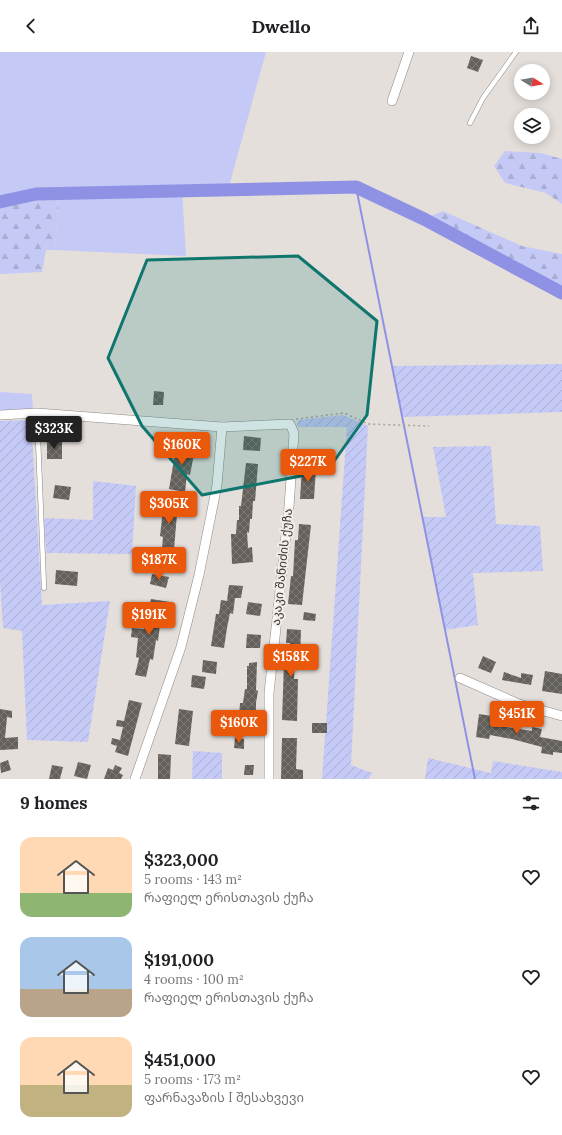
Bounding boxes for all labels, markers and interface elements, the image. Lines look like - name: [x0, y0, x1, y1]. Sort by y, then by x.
- icon: back: [20, 15, 42, 37]
- text: Dwello: [251, 15, 311, 38]
- icon: share: [520, 15, 542, 37]
- north arrow: [514, 64, 550, 100]
- map controls: [514, 64, 550, 144]
- button: layers: [514, 108, 550, 144]
- pin: $323K: [26, 416, 82, 450]
- text: $323K: [35, 420, 73, 437]
- pin: $160K: [154, 432, 210, 466]
- text: $160K: [163, 436, 201, 453]
- pin: $227K: [280, 449, 336, 483]
- text: $227K: [290, 453, 326, 470]
- pin: $305K: [141, 491, 197, 525]
- text: $305K: [149, 495, 189, 512]
- street label: აკაკი შანიძის ქუჩა: [268, 508, 295, 626]
- pin: $187K: [131, 547, 187, 581]
- text: $187K: [141, 551, 177, 568]
- pin: $191K: [121, 602, 177, 636]
- text: $191K: [132, 606, 166, 623]
- pin: $158K: [263, 644, 319, 678]
- text: $158K: [273, 648, 309, 665]
- pin: $451K: [489, 701, 545, 735]
- text: $451K: [499, 705, 535, 722]
- pin: $160K: [211, 710, 267, 744]
- text: $160K: [220, 714, 258, 731]
- text: 9 homes: [20, 792, 87, 814]
- icon: filters: [520, 792, 542, 814]
- text: $323,000: [144, 849, 219, 871]
- icon: home: [52, 853, 100, 901]
- icon: heart: [520, 866, 542, 888]
- text: 5 rooms · 143 m²: [144, 871, 242, 888]
- text: რაფიელ ერისთავის ქუჩა: [144, 889, 314, 906]
- text: $191,000: [144, 949, 214, 971]
- icon: home: [52, 953, 100, 1001]
- icon: heart: [520, 966, 542, 988]
- text: 4 rooms · 100 m²: [144, 971, 244, 988]
- text: რაფიელ ერისთავის ქუჩა: [144, 989, 314, 1006]
- text: $451,000: [144, 1049, 216, 1071]
- icon: home: [52, 1053, 100, 1101]
- icon: heart: [520, 1066, 542, 1088]
- text: 5 rooms · 173 m²: [144, 1071, 241, 1088]
- text: ფარნავაზის I შესახვევი: [144, 1089, 304, 1106]

